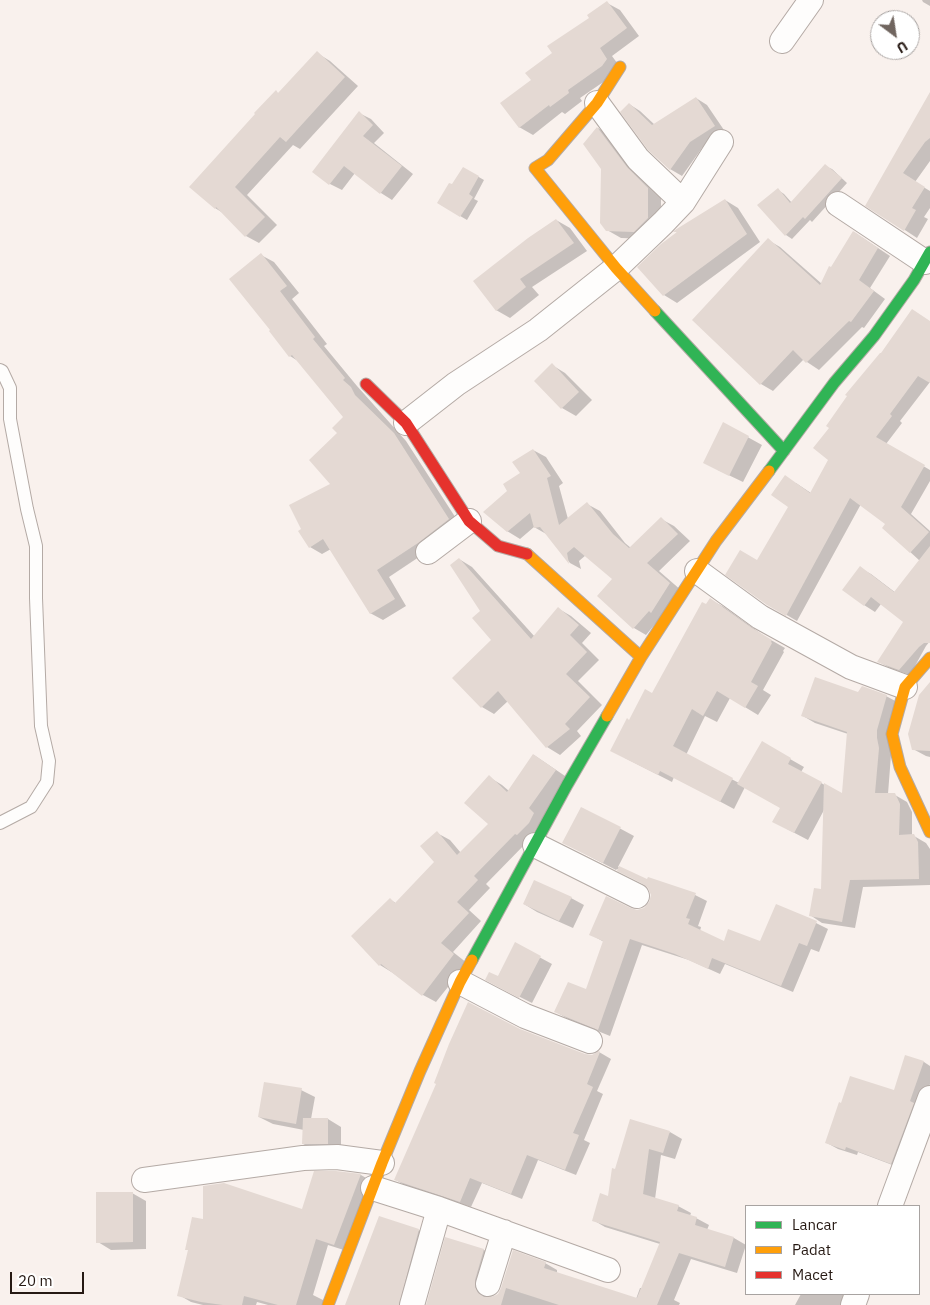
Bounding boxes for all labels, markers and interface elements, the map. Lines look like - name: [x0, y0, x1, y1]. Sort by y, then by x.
- north arrow: [870, 10, 920, 60]
- text: U: [893, 37, 911, 57]
- legend: [745, 1205, 920, 1295]
- text: Lancar: [792, 1215, 837, 1234]
- text: Padat: [792, 1240, 831, 1259]
- scale bar: [12, 1262, 86, 1294]
- text: Macet: [792, 1265, 833, 1284]
- text: 20 m: [18, 1271, 53, 1290]

